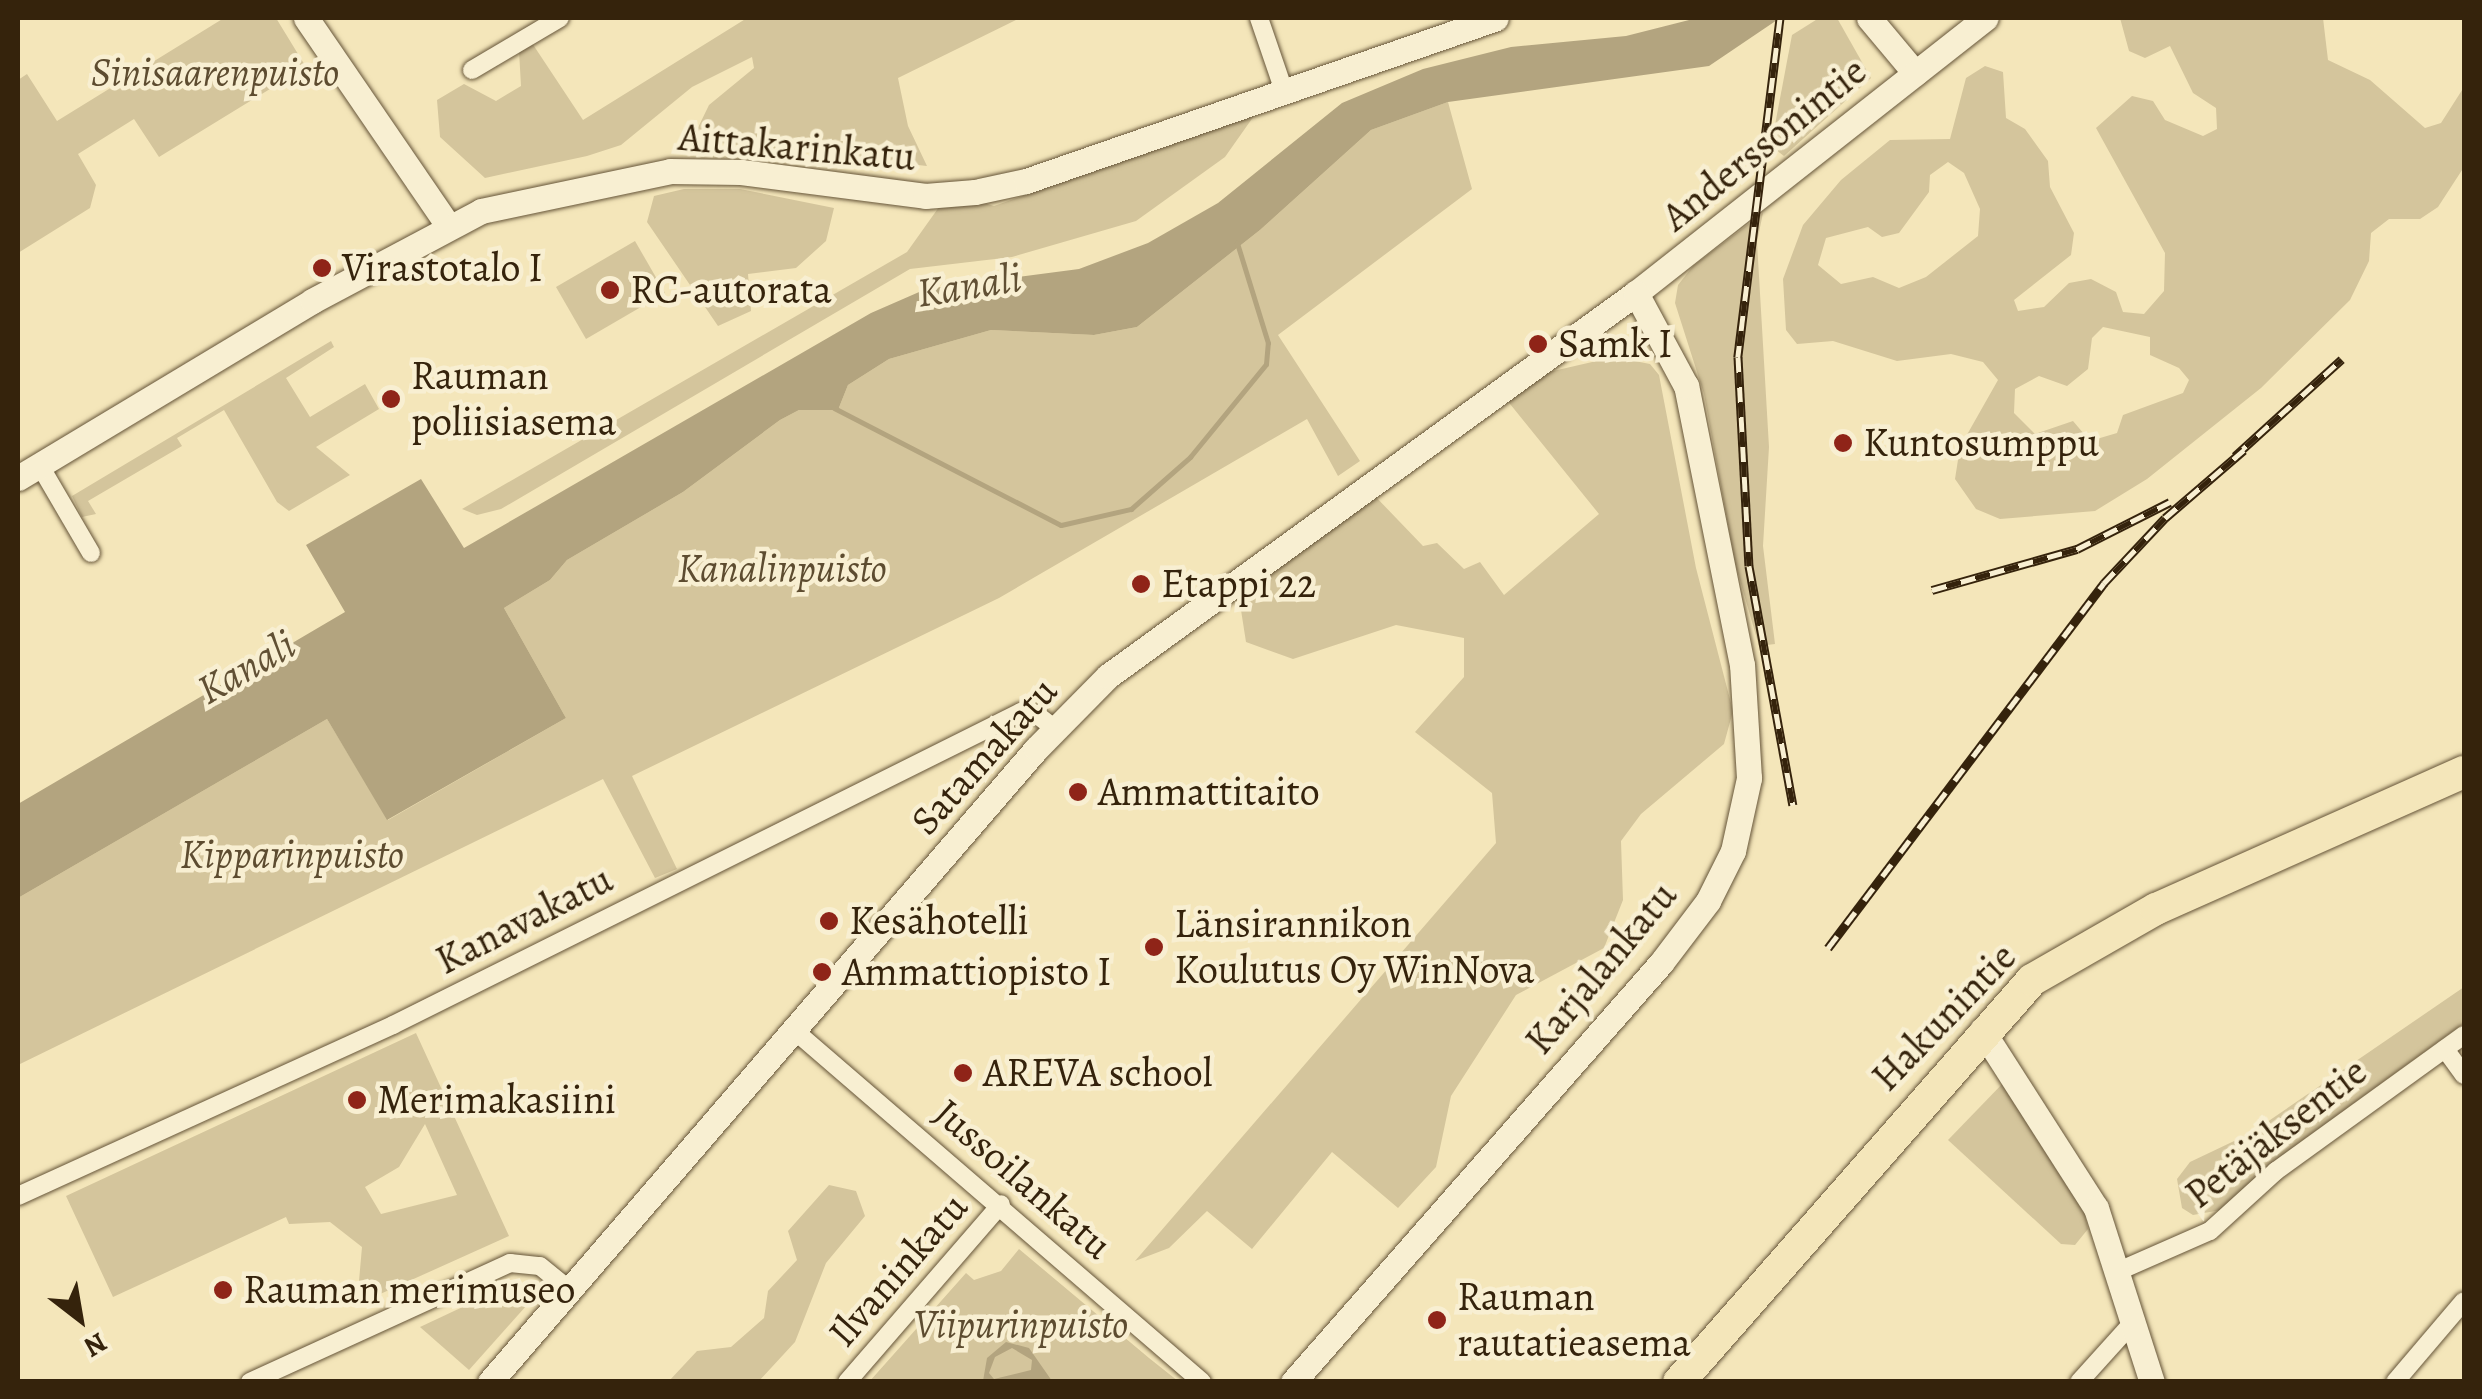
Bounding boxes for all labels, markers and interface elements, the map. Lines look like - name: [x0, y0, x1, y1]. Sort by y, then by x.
- street label: Anderssonintie: [1652, 47, 1876, 241]
- park label: Sinisaarenpuisto: [91, 49, 339, 97]
- street label: Aittakarinkatu: [677, 113, 917, 181]
- place label: Virastotalo I: [342, 244, 543, 292]
- water label: Kanali: [913, 252, 1025, 318]
- marker: Virastotalo I: [311, 257, 333, 279]
- place label: RC-autorata: [630, 266, 832, 314]
- marker: RC-autorata: [599, 279, 621, 301]
- place label: Samk I: [1558, 320, 1673, 368]
- marker: Samk I: [1527, 333, 1549, 355]
- place label: Rauman poliisiasema: [411, 352, 616, 446]
- marker: Rauman poliisiasema: [380, 388, 402, 410]
- place label: Kuntosumppu: [1863, 419, 2099, 467]
- marker: Kuntosumppu: [1832, 432, 1854, 454]
- park label: Kanalinpuisto: [677, 545, 887, 593]
- place label: Etappi 22: [1161, 560, 1316, 608]
- marker: Etappi 22: [1130, 573, 1152, 595]
- water label: Kanali: [188, 619, 304, 715]
- street label: Satamakatu: [901, 667, 1067, 845]
- place label: Ammattitaito: [1098, 768, 1320, 816]
- marker: Ammattitaito: [1067, 781, 1089, 803]
- park label: Kipparinpuisto: [180, 831, 404, 879]
- street label: Kanavakatu: [428, 855, 620, 985]
- street label: Karjalankatu: [1515, 872, 1687, 1064]
- place label: Kesähotelli: [849, 897, 1029, 945]
- place label: Länsirannikon Koulutus Oy WinNova: [1174, 900, 1535, 994]
- marker: Kesähotelli: [818, 910, 840, 932]
- street label: Hakunintie: [1862, 933, 2026, 1101]
- marker: Länsirannikon Koulutus Oy WinNova: [1143, 936, 1165, 958]
- place label: Ammattiopisto I: [842, 948, 1111, 996]
- marker: Ammattiopisto I: [811, 961, 833, 983]
- street label: Petäjäksentie: [2176, 1047, 2376, 1219]
- place label: AREVA school: [983, 1049, 1212, 1097]
- marker: AREVA school: [952, 1062, 974, 1084]
- place label: Merimakasiini: [377, 1076, 616, 1124]
- marker: Merimakasiini: [346, 1089, 368, 1111]
- street label: Jussoilankatu: [924, 1089, 1122, 1269]
- street label: Ilvaninkatu: [818, 1183, 978, 1357]
- place label: Rauman merimuseo: [243, 1266, 575, 1314]
- north arrow: [30, 1269, 130, 1369]
- place label: Rauman rautatieasema: [1457, 1273, 1691, 1367]
- marker: Rauman merimuseo: [212, 1279, 234, 1301]
- park label: Viipurinpuisto: [914, 1301, 1128, 1349]
- marker: Rauman rautatieasema: [1426, 1309, 1448, 1331]
- text: N: [77, 1323, 114, 1366]

